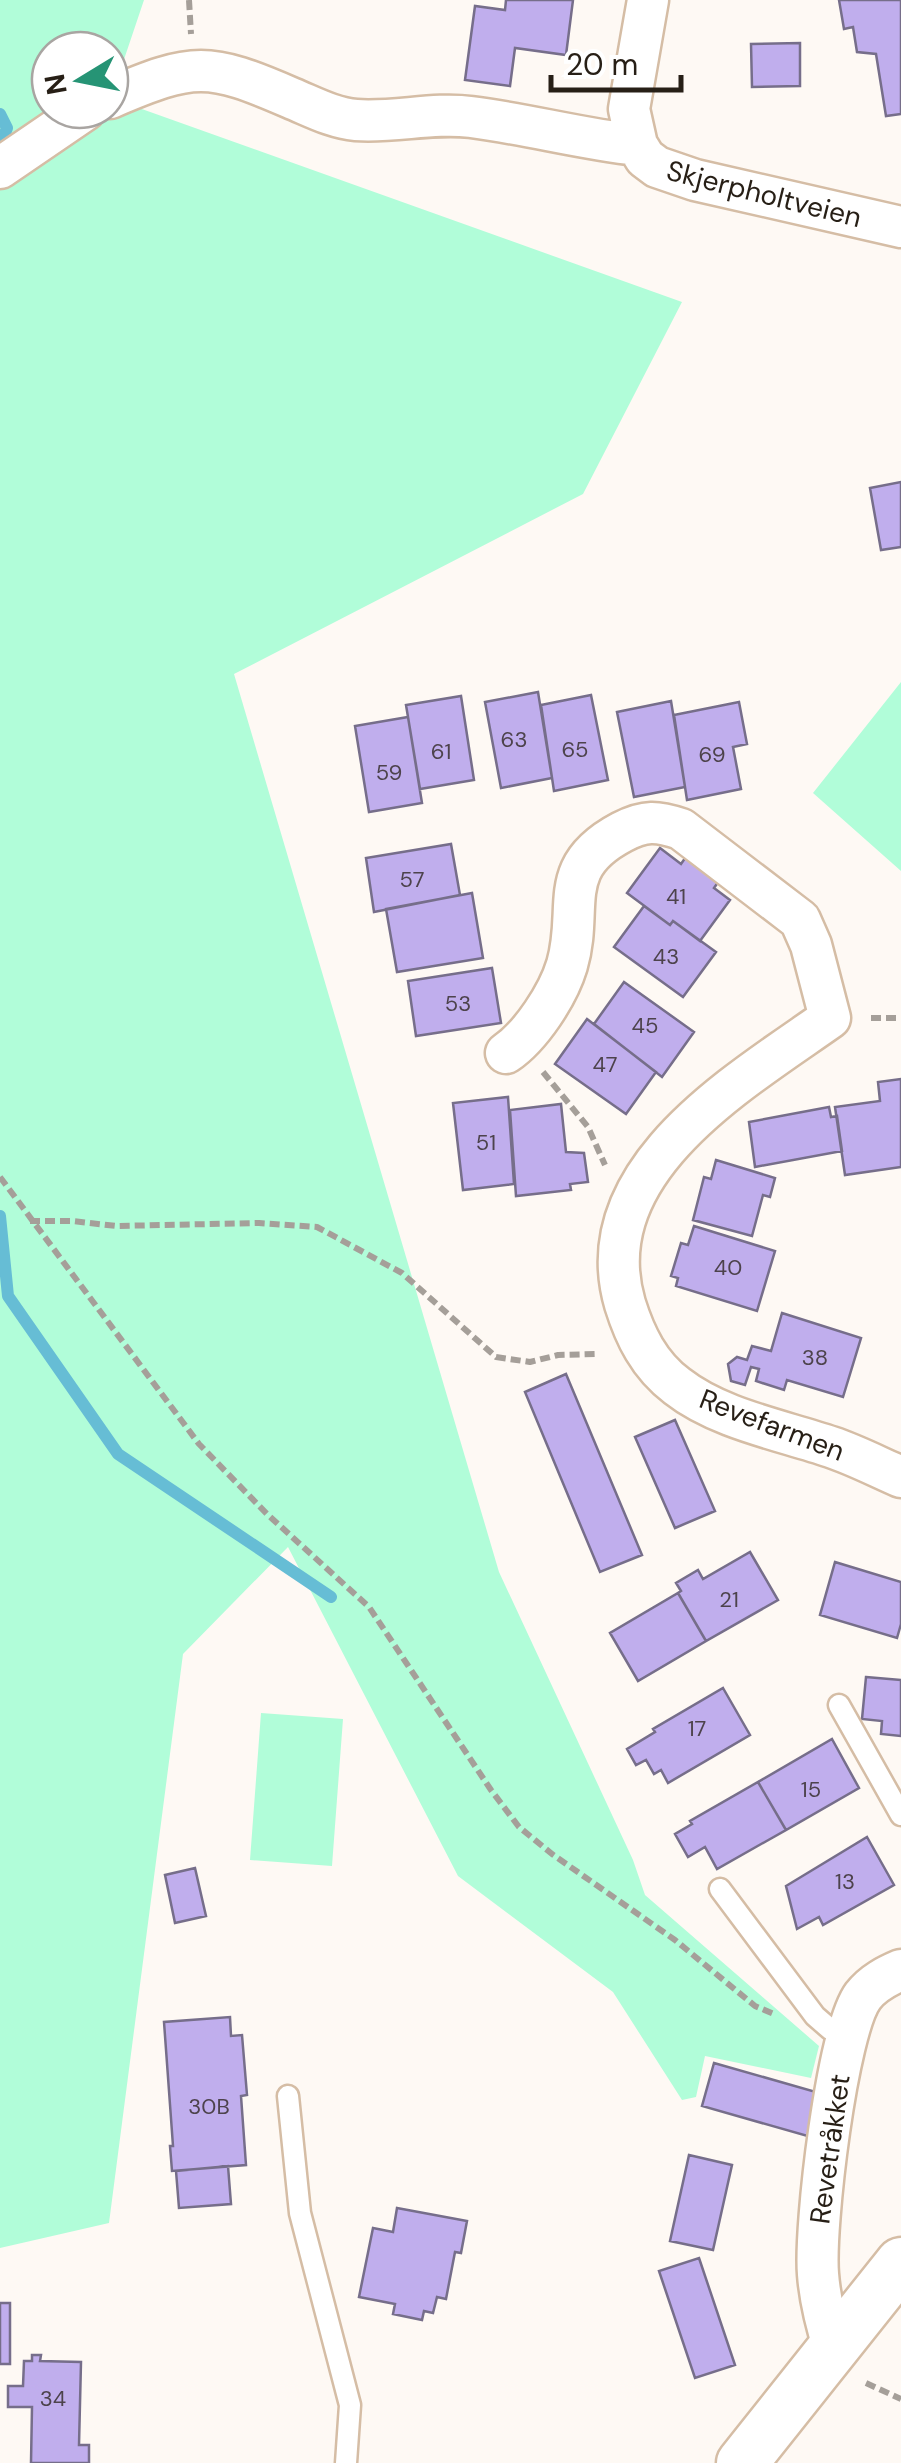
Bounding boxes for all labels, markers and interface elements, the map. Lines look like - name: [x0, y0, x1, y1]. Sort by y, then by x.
- north arrow: [30, 30, 130, 130]
- scale bar: [551, 30, 681, 92]
- text: 20 m: [566, 45, 638, 84]
- text: N: [36, 71, 76, 98]
- street label: Skjerpholtveien: [663, 152, 865, 236]
- house number: 63: [501, 725, 527, 754]
- house number: 65: [562, 735, 588, 764]
- house number: 61: [431, 737, 451, 766]
- house number: 69: [698, 740, 726, 769]
- house number: 59: [376, 758, 402, 787]
- house number: 57: [400, 865, 424, 894]
- house number: 41: [666, 882, 686, 911]
- house number: 43: [653, 942, 679, 971]
- house number: 53: [445, 989, 471, 1018]
- house number: 45: [632, 1011, 658, 1040]
- house number: 47: [592, 1050, 618, 1079]
- house number: 51: [476, 1128, 496, 1157]
- house number: 40: [714, 1253, 742, 1282]
- house number: 38: [802, 1343, 828, 1372]
- street label: Revefarmen: [694, 1380, 850, 1470]
- house number: 21: [719, 1585, 739, 1614]
- house number: 17: [688, 1714, 706, 1743]
- house number: 15: [801, 1775, 821, 1804]
- house number: 13: [835, 1867, 855, 1896]
- street label: Revetråkket: [801, 2072, 859, 2226]
- house number: 30B: [188, 2092, 230, 2121]
- house number: 34: [40, 2384, 66, 2413]

